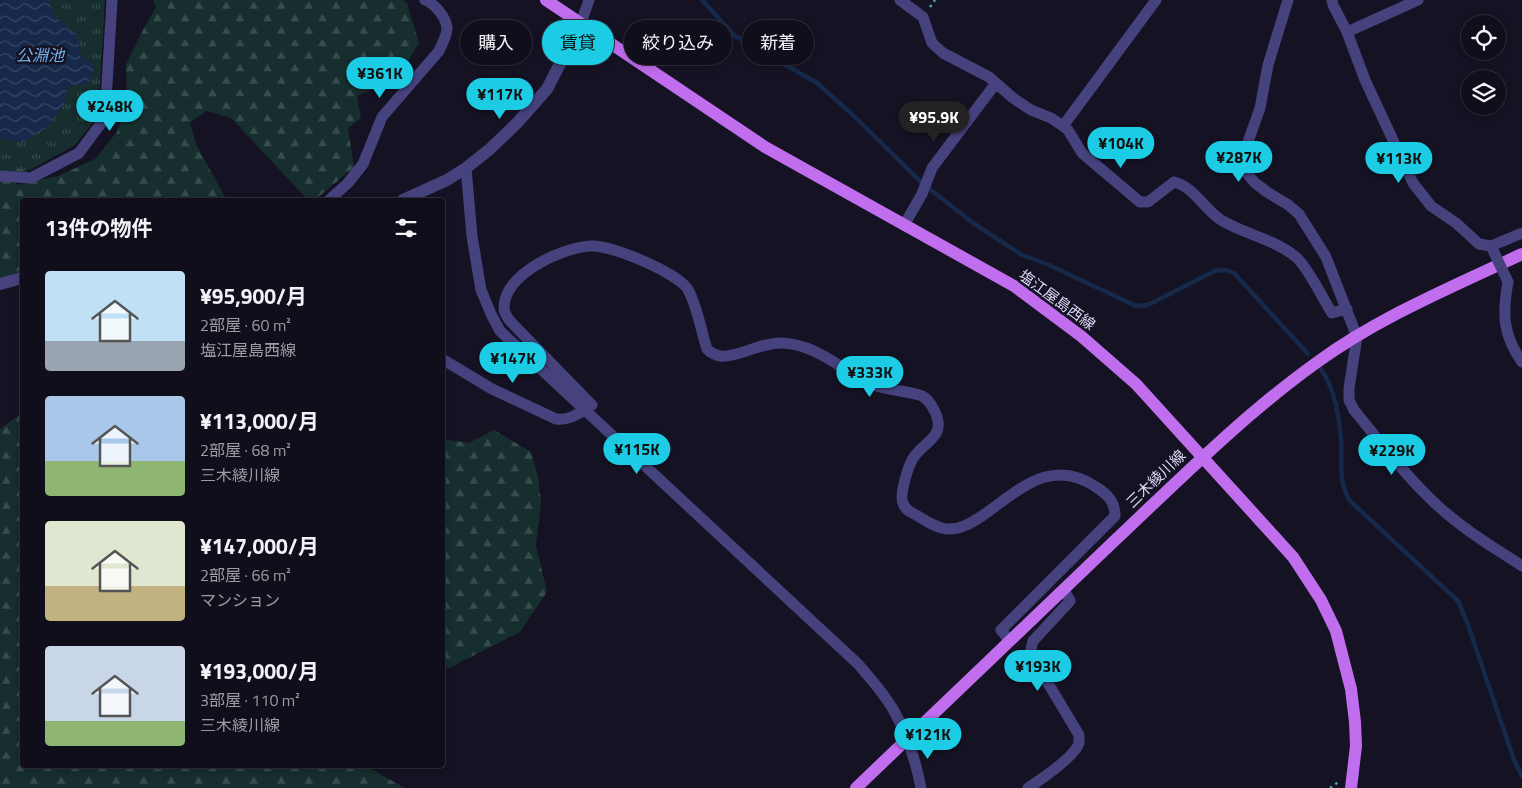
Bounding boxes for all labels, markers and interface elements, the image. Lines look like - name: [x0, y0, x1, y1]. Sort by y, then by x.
- map controls: [1461, 15, 1506, 115]
- button: locate: [1461, 15, 1506, 60]
- chip: 購入: [460, 20, 532, 65]
- chip: 賃貸: [542, 20, 614, 65]
- chip: 絞り込み: [624, 20, 732, 65]
- chip: 新着: [742, 20, 814, 65]
- water label: 公淵池: [16, 43, 66, 67]
- pin: ¥361K: [345, 56, 415, 99]
- text: ¥361K: [357, 61, 403, 85]
- button: layers: [1461, 70, 1506, 115]
- pin: ¥117K: [465, 78, 535, 120]
- text: ¥117K: [477, 82, 523, 106]
- pin: ¥248K: [75, 90, 145, 132]
- text: ¥248K: [87, 94, 133, 118]
- pin: ¥95.9K: [893, 100, 975, 143]
- text: ¥95.9K: [909, 105, 959, 129]
- pin: ¥104K: [1086, 126, 1156, 169]
- text: ¥104K: [1098, 131, 1144, 155]
- pin: ¥287K: [1204, 140, 1274, 183]
- pin: ¥113K: [1364, 142, 1434, 184]
- text: ¥287K: [1216, 145, 1262, 169]
- text: ¥113K: [1376, 146, 1422, 170]
- text: 13件の物件: [45, 212, 153, 244]
- icon: filters: [392, 214, 420, 242]
- street label: 塩江屋島西線: [1014, 264, 1100, 335]
- text: ¥95,900/月: [200, 280, 307, 312]
- icon: home: [85, 291, 145, 351]
- text: 2部屋 · 60 m²: [200, 313, 291, 337]
- text: 塩江屋島西線: [200, 338, 296, 362]
- pin: ¥147K: [478, 342, 548, 384]
- text: ¥147K: [490, 346, 536, 370]
- pin: ¥333K: [835, 356, 905, 398]
- text: ¥333K: [847, 360, 893, 384]
- text: ¥113,000/月: [200, 405, 319, 437]
- icon: home: [85, 416, 145, 476]
- pin: ¥115K: [602, 432, 672, 475]
- pin: ¥229K: [1357, 434, 1427, 476]
- text: ¥115K: [614, 437, 660, 461]
- text: 2部屋 · 68 m²: [200, 438, 291, 462]
- text: ¥229K: [1369, 438, 1415, 462]
- street label: 三木綾川線: [1121, 444, 1191, 513]
- text: 三木綾川線: [200, 463, 280, 487]
- text: ¥147,000/月: [200, 530, 319, 562]
- icon: home: [85, 541, 145, 601]
- text: 2部屋 · 66 m²: [200, 563, 291, 587]
- text: マンション: [200, 588, 280, 612]
- pin: ¥193K: [1003, 650, 1073, 692]
- text: ¥193K: [1015, 654, 1061, 678]
- text: ¥193,000/月: [200, 655, 319, 687]
- icon: home: [85, 666, 145, 726]
- text: 3部屋 · 110 m²: [200, 688, 300, 712]
- text: 三木綾川線: [200, 713, 280, 737]
- pin: ¥121K: [893, 718, 963, 760]
- text: ¥121K: [905, 722, 951, 746]

